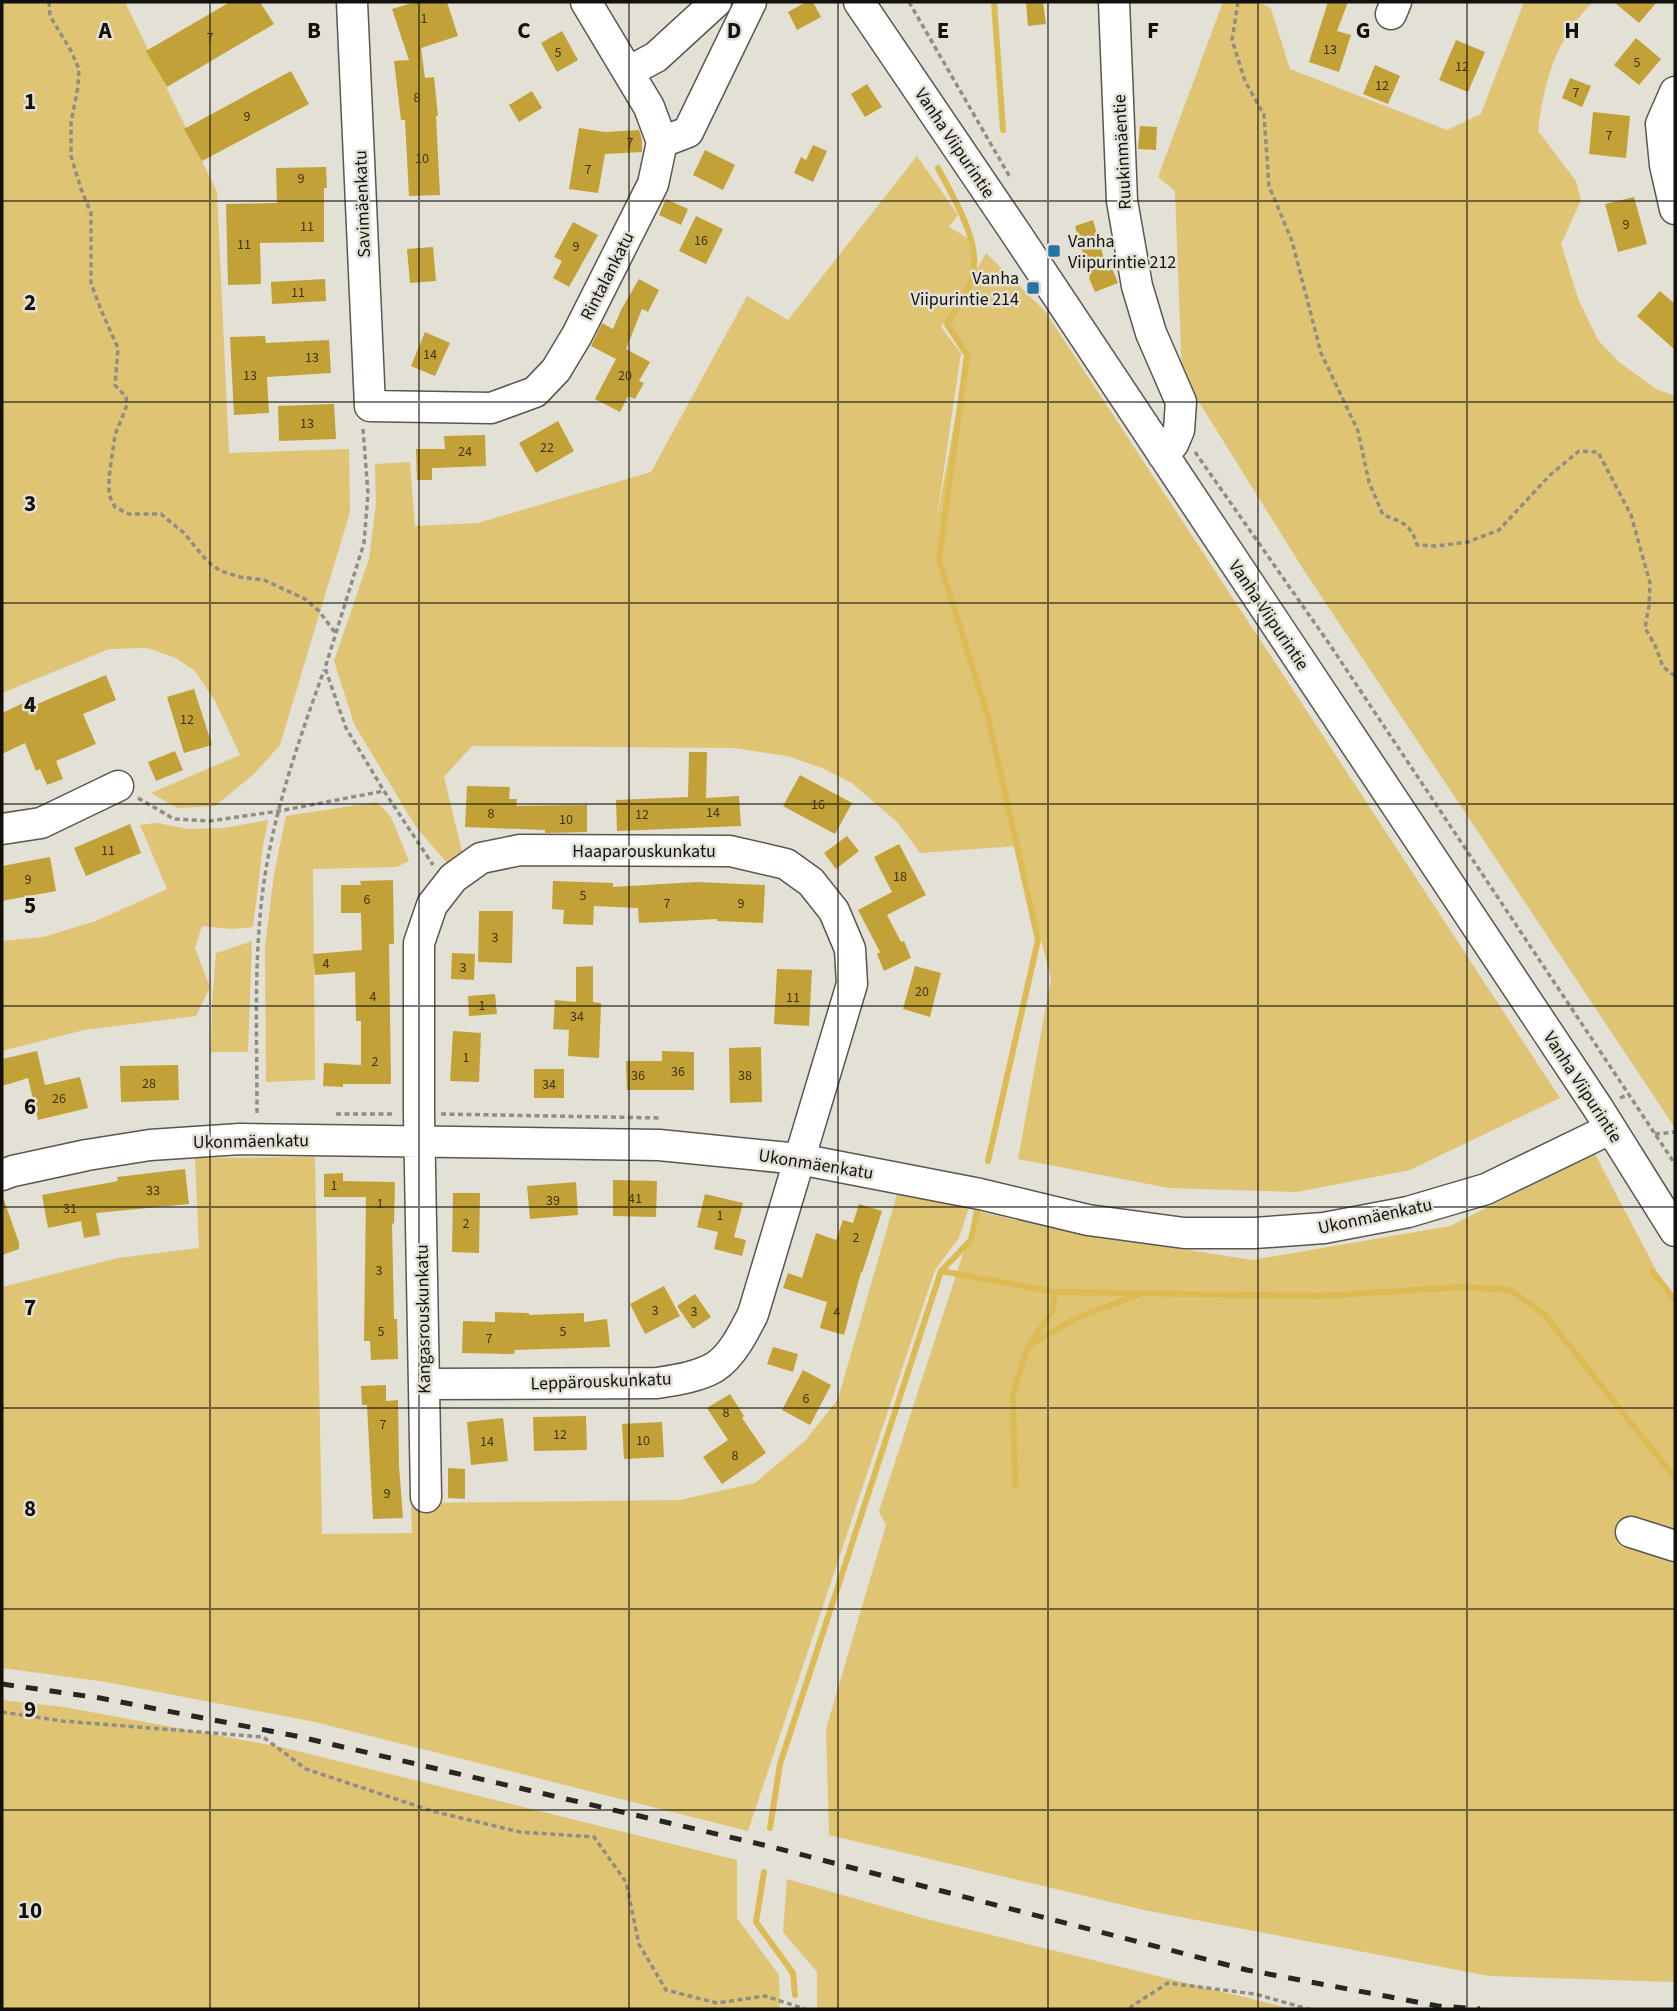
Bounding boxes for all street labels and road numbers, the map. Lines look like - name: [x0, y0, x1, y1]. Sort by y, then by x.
- street label: Vanha Viipurintie: [908, 83, 1001, 203]
- street label: Ruukinmäentie: [1107, 94, 1138, 210]
- street label: Savimäenkatu: [348, 150, 377, 258]
- street label: Rintalankatu: [574, 228, 640, 325]
- street label: Vanha Viipurintie: [1222, 555, 1315, 675]
- street label: Haaparouskunkatu: [572, 839, 716, 864]
- street label: Vanha Viipurintie: [1537, 1027, 1628, 1148]
- street label: Ukonmäenkatu: [193, 1128, 309, 1155]
- street label: Ukonmäenkatu: [757, 1143, 875, 1186]
- street label: Ukonmäenkatu: [1316, 1192, 1434, 1241]
- street label: Kangasrouskunkatu: [410, 1244, 437, 1394]
- street label: Leppärouskunkatu: [530, 1367, 672, 1396]

